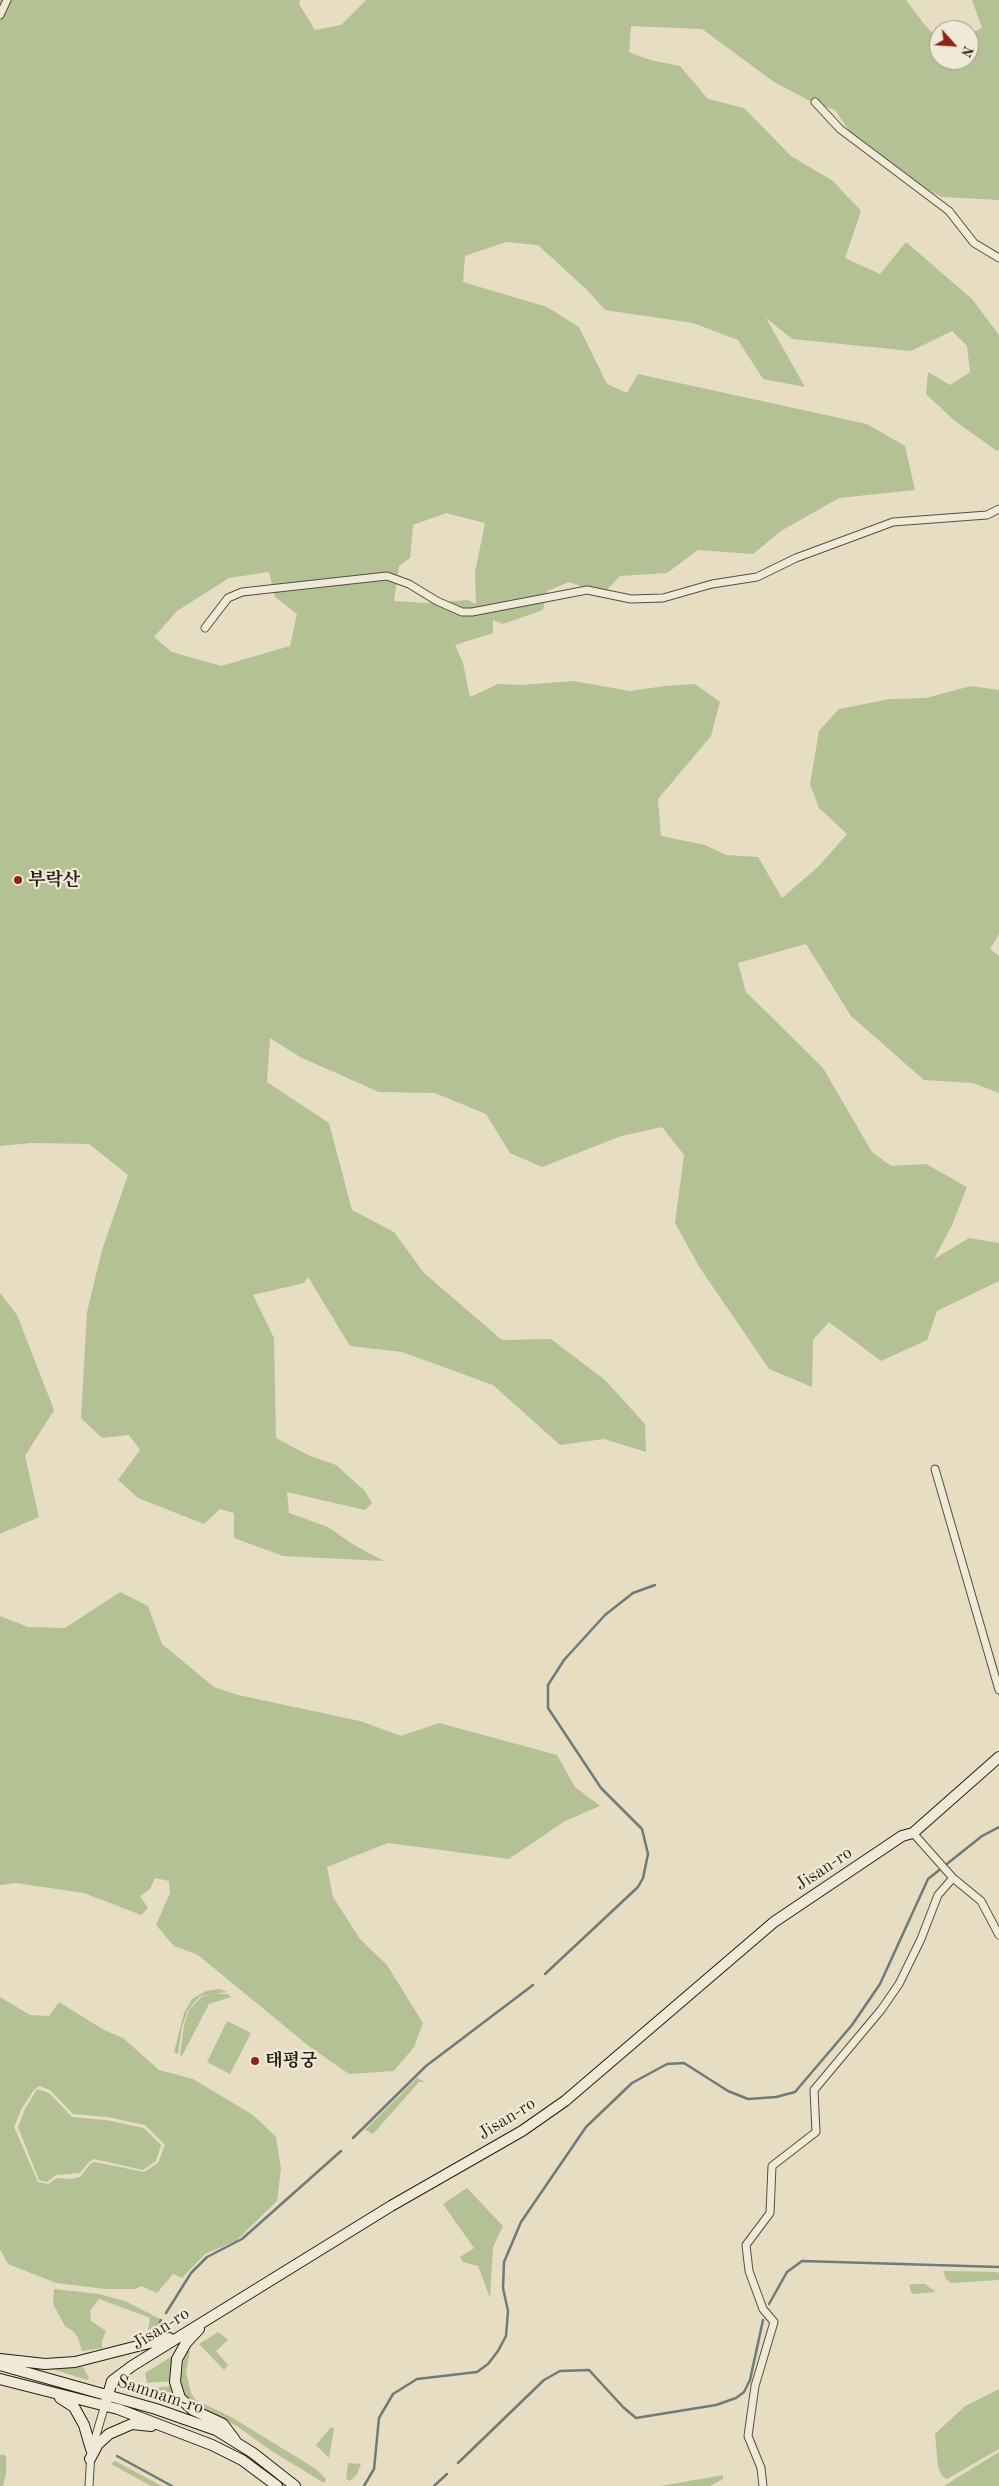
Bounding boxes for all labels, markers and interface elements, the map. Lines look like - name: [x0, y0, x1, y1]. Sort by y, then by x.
- north arrow: [929, 20, 979, 70]
- text: N: [958, 43, 975, 59]
- place label: 부락산: [28, 869, 80, 891]
- marker: 부락산: [12, 874, 24, 886]
- street label: Jisan-ro: [791, 1842, 857, 1896]
- place label: 태평궁: [265, 2050, 317, 2072]
- marker: 태평궁: [249, 2055, 261, 2067]
- street label: Jisan-ro: [474, 2093, 540, 2145]
- street label: Jisan-ro: [128, 2303, 194, 2355]
- street label: Samnam-ro: [114, 2371, 206, 2419]

